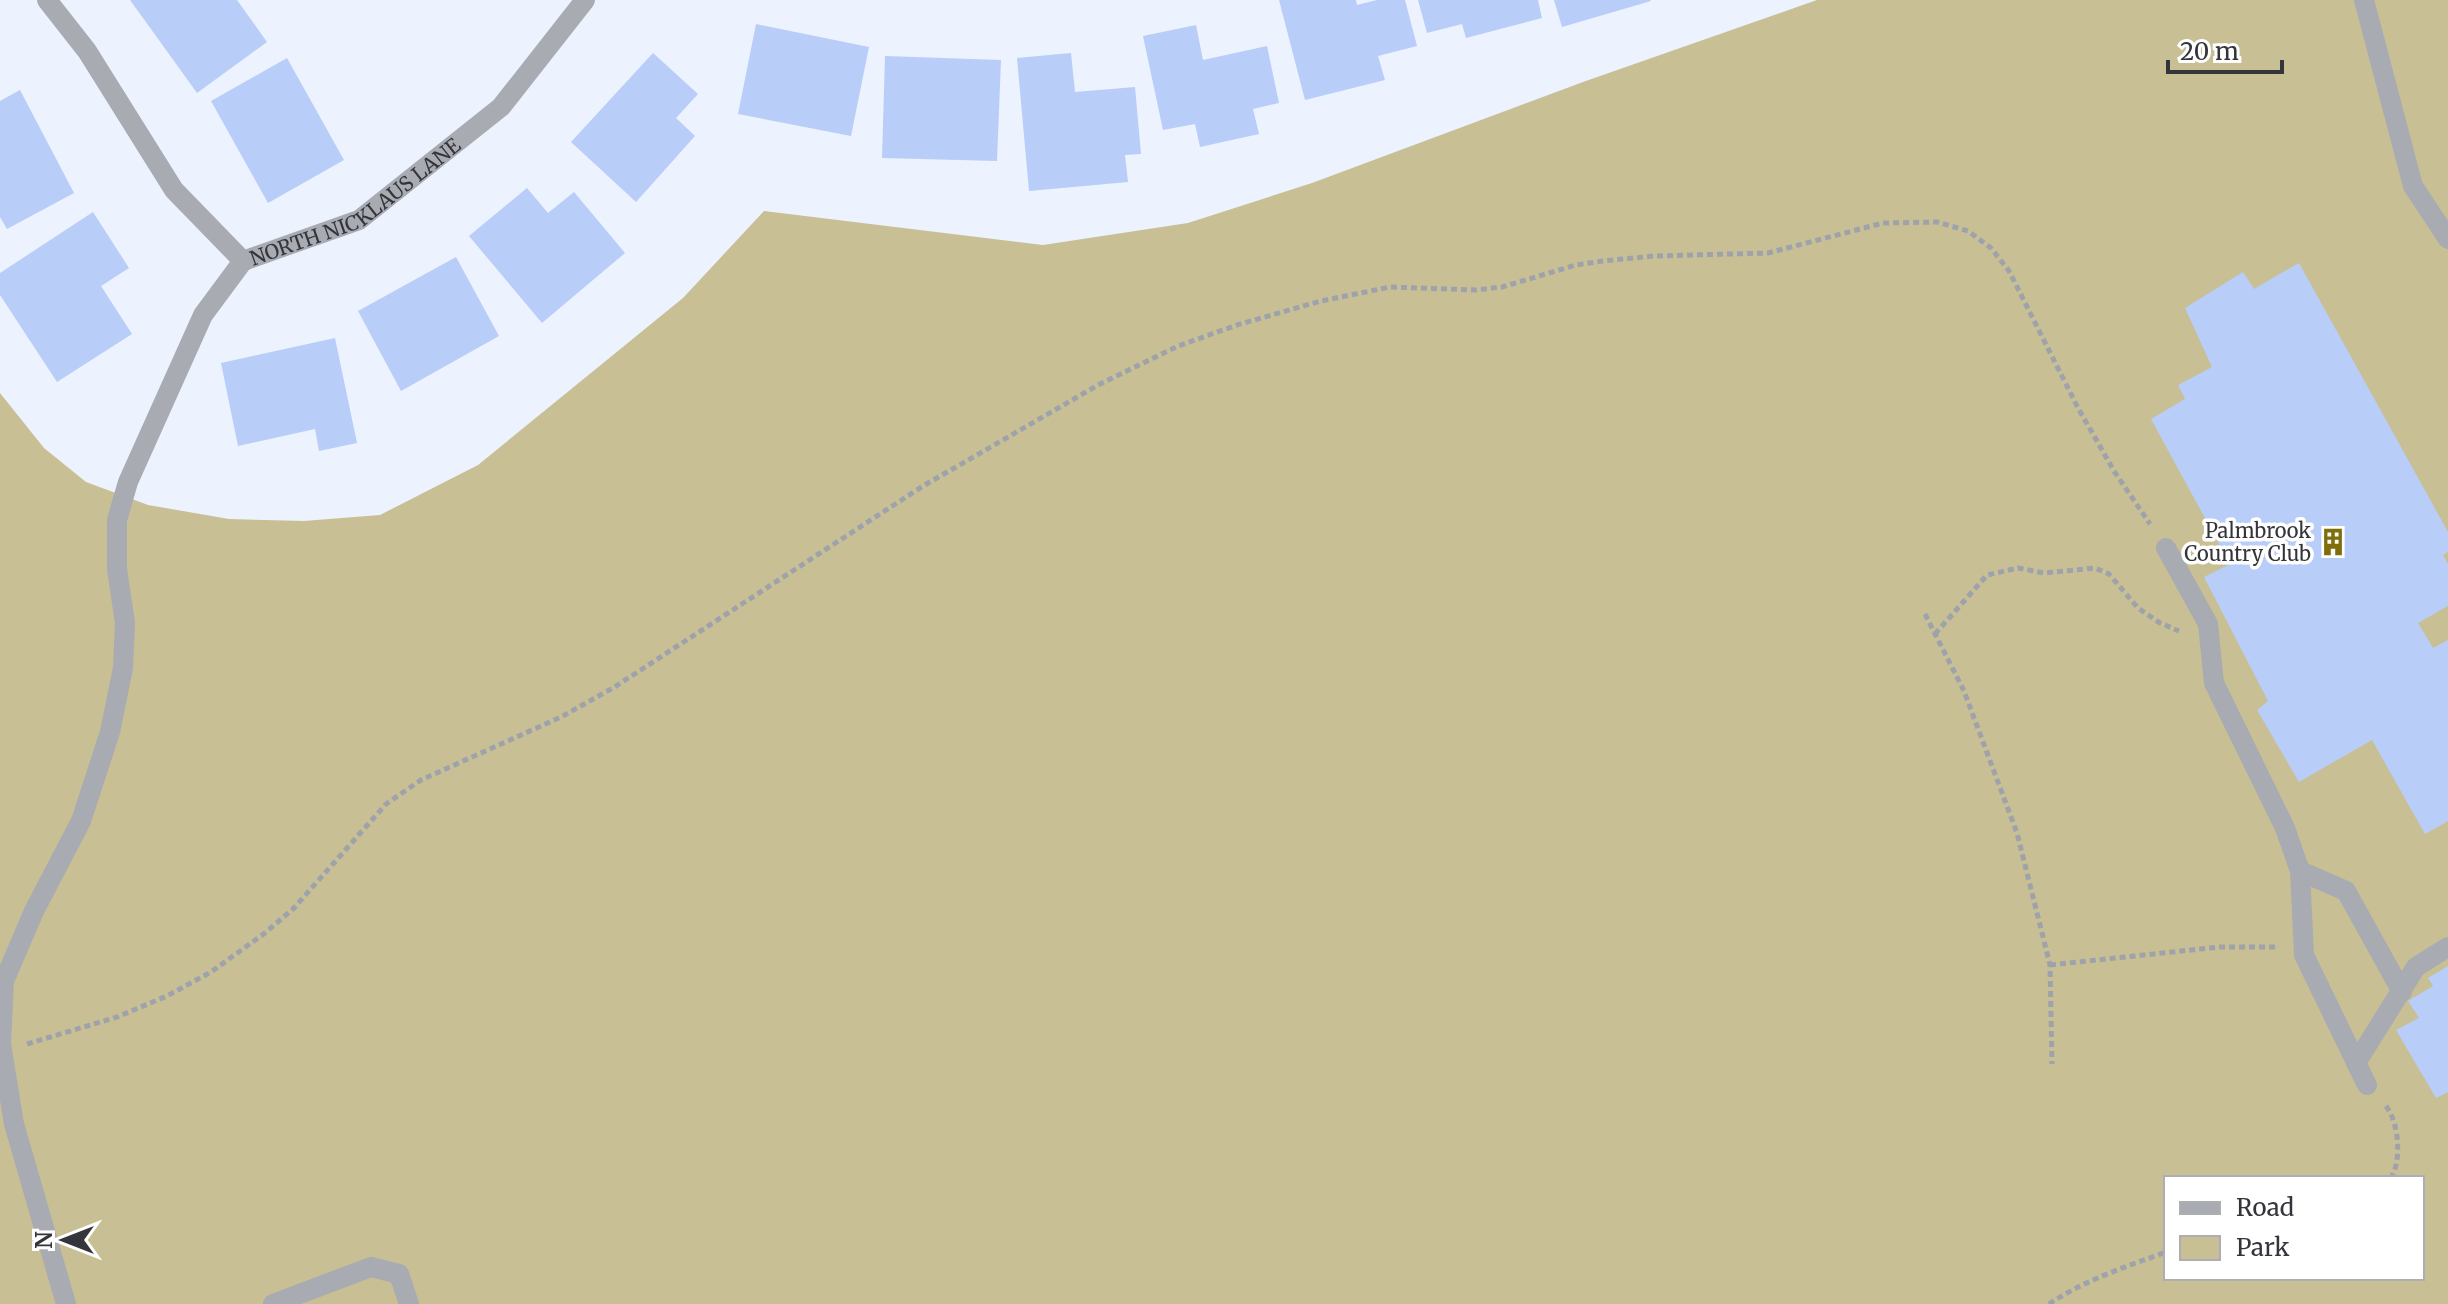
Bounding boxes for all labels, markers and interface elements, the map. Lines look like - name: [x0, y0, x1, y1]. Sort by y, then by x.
- scale bar: [2168, 24, 2282, 74]
- text: 20 m: [2180, 36, 2239, 67]
- street label: NORTH NICKLAUS LANE: [246, 132, 465, 270]
- place label: Palmbrook Country Club: [2184, 518, 2311, 566]
- building icon: Palmbrook Country Club: [2318, 527, 2348, 557]
- legend: [2164, 1176, 2424, 1280]
- text: Road: [2236, 1192, 2294, 1223]
- north arrow: [24, 1200, 104, 1280]
- text: N: [30, 1231, 58, 1249]
- text: Park: [2236, 1232, 2290, 1263]

